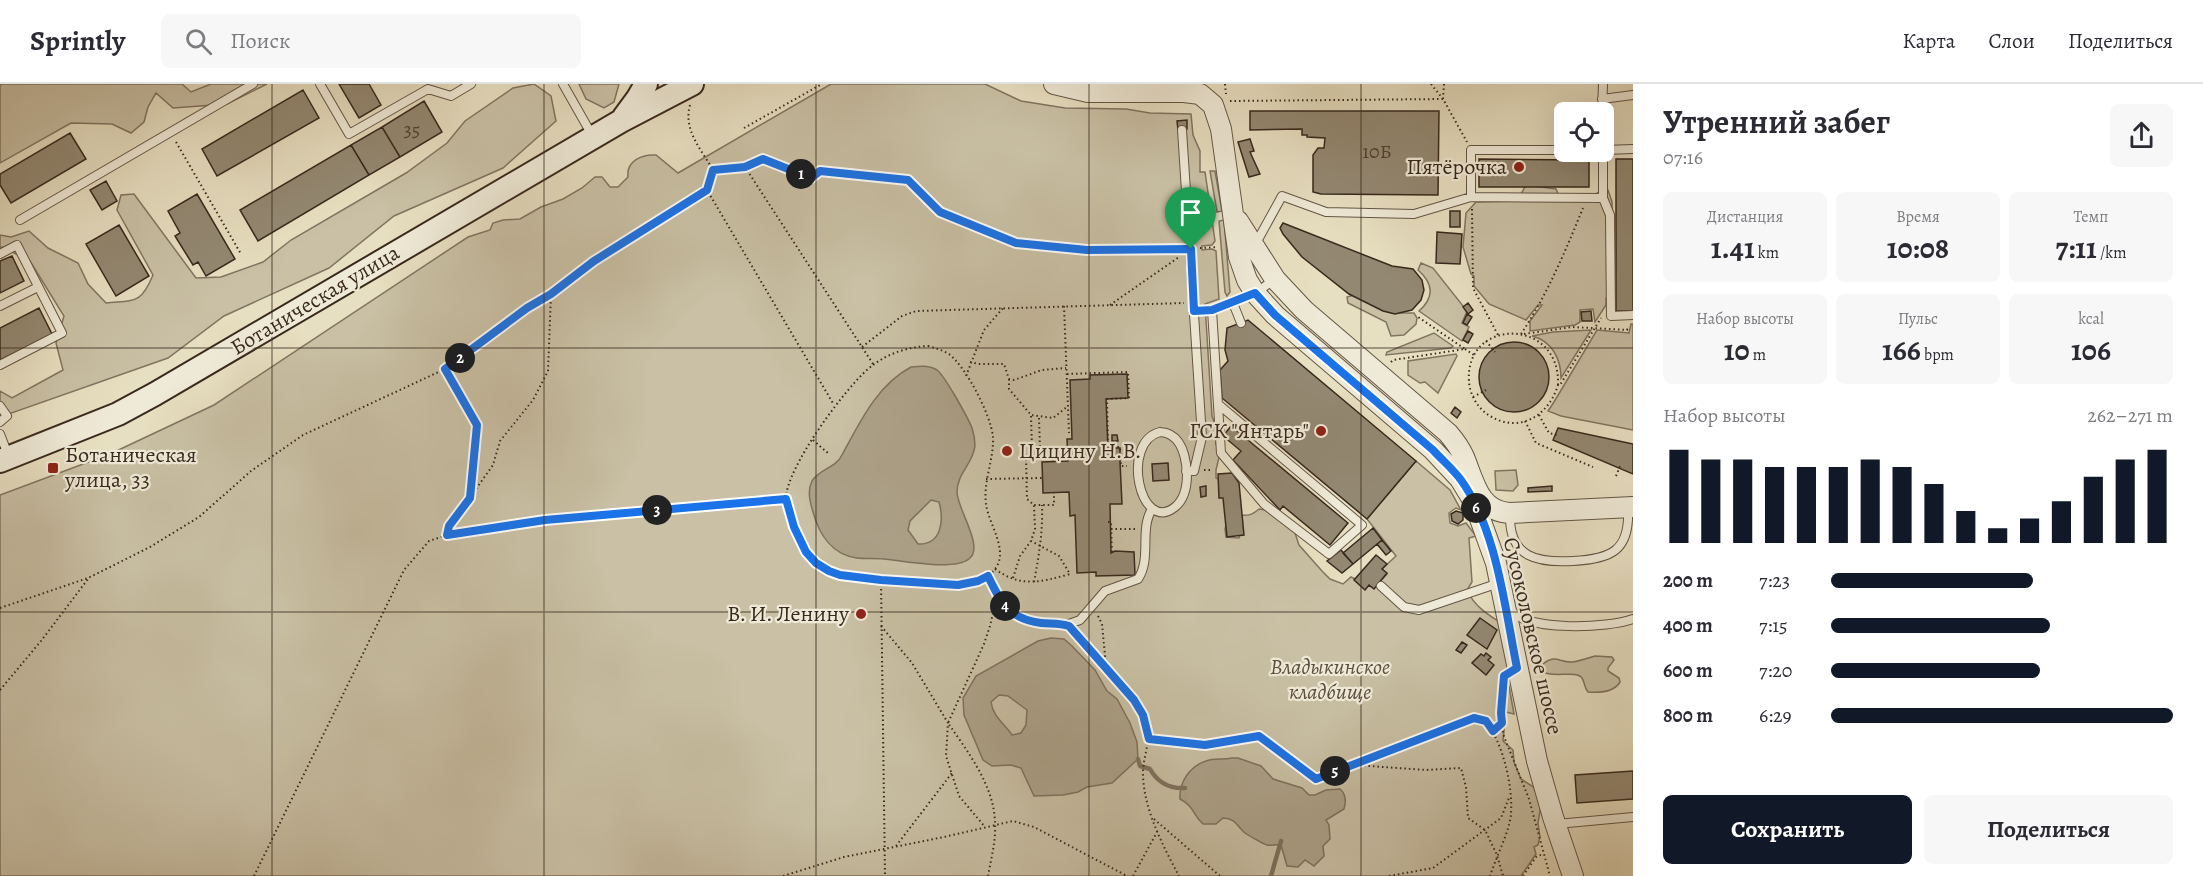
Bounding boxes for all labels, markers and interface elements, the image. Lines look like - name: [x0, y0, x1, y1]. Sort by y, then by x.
- search box: [161, 14, 581, 68]
- text: Sprintly: [30, 22, 125, 60]
- icon: search: [182, 25, 215, 58]
- text: Поиск: [230, 26, 290, 56]
- text: Карта: [1902, 27, 1955, 55]
- text: Слои: [1988, 27, 2035, 55]
- text: Поделиться: [2068, 27, 2173, 55]
- text: Утренний забег: [1663, 99, 1890, 144]
- map controls: [1554, 102, 1614, 162]
- button: locate: [1554, 102, 1614, 162]
- button: share: [2110, 104, 2173, 167]
- house number: 35: [404, 116, 420, 143]
- house number: 10Б: [1362, 138, 1392, 165]
- text: 07:16: [1663, 144, 1703, 171]
- place label: Пятёрочка: [1407, 152, 1508, 182]
- pin: 1: [786, 159, 816, 189]
- marker: Пятёрочка: [1512, 160, 1526, 174]
- text: 1: [798, 163, 804, 185]
- pin: [1165, 187, 1216, 249]
- icon: arrive: [1174, 196, 1207, 229]
- text: Дистанция: [1707, 206, 1783, 228]
- text: Время: [1896, 206, 1940, 228]
- text: Темп: [2074, 206, 2108, 228]
- text: 1.41: [1711, 228, 1755, 268]
- text: 10:08: [1887, 228, 1949, 268]
- text: 7:11: [2055, 228, 2097, 268]
- street label: Ботаническая улица: [225, 237, 406, 362]
- text: km: [1755, 242, 1779, 264]
- text: /km: [2097, 242, 2127, 264]
- text: Набор высоты: [1696, 308, 1794, 330]
- text: Пульс: [1898, 308, 1938, 330]
- text: kcal: [2078, 308, 2104, 330]
- text: 10: [1724, 330, 1750, 370]
- text: 166: [1882, 330, 1921, 370]
- text: 106: [2071, 330, 2111, 370]
- pin: 2: [445, 343, 475, 373]
- text: m: [1750, 344, 1766, 366]
- text: bpm: [1921, 344, 1954, 366]
- text: 2: [456, 347, 464, 369]
- text: Набор высоты: [1663, 402, 1786, 429]
- text: 262–271 m: [2087, 402, 2173, 429]
- place label: ГСК "Янтарь": [1189, 416, 1309, 446]
- marker: ГСК "Янтарь": [1314, 424, 1328, 438]
- place label: Цицину Н.В.: [1019, 436, 1141, 466]
- place label: Ботаническая улица, 33: [64, 440, 197, 495]
- marker: Цицину Н.В.: [1000, 444, 1014, 458]
- marker: Ботаническая улица, 33: [46, 461, 60, 475]
- pin: 6: [1461, 493, 1491, 523]
- pin: 3: [642, 495, 672, 525]
- text: 6: [1472, 497, 1480, 519]
- text: 3: [654, 499, 660, 521]
- street label: Сусоколовское шоссе: [1496, 534, 1570, 738]
- text: 200 m: [1663, 567, 1713, 594]
- text: 7:23: [1759, 567, 1790, 594]
- pin: 4: [990, 591, 1020, 621]
- text: 4: [1001, 595, 1009, 617]
- place label: В. И. Ленину: [727, 599, 850, 629]
- marker: В. И. Ленину: [854, 607, 868, 621]
- text: 400 m: [1663, 612, 1713, 639]
- text: 7:15: [1759, 612, 1788, 639]
- park label: Владыкинское кладбище: [1270, 652, 1390, 707]
- text: 600 m: [1663, 657, 1713, 684]
- text: 7:20: [1759, 657, 1792, 684]
- text: 800 m: [1663, 702, 1713, 729]
- text: 6:29: [1759, 702, 1792, 729]
- pin: 5: [1320, 756, 1350, 786]
- text: 5: [1332, 760, 1338, 782]
- button: Сохранить: [1663, 795, 1912, 864]
- button: Поделиться: [1924, 795, 2173, 864]

